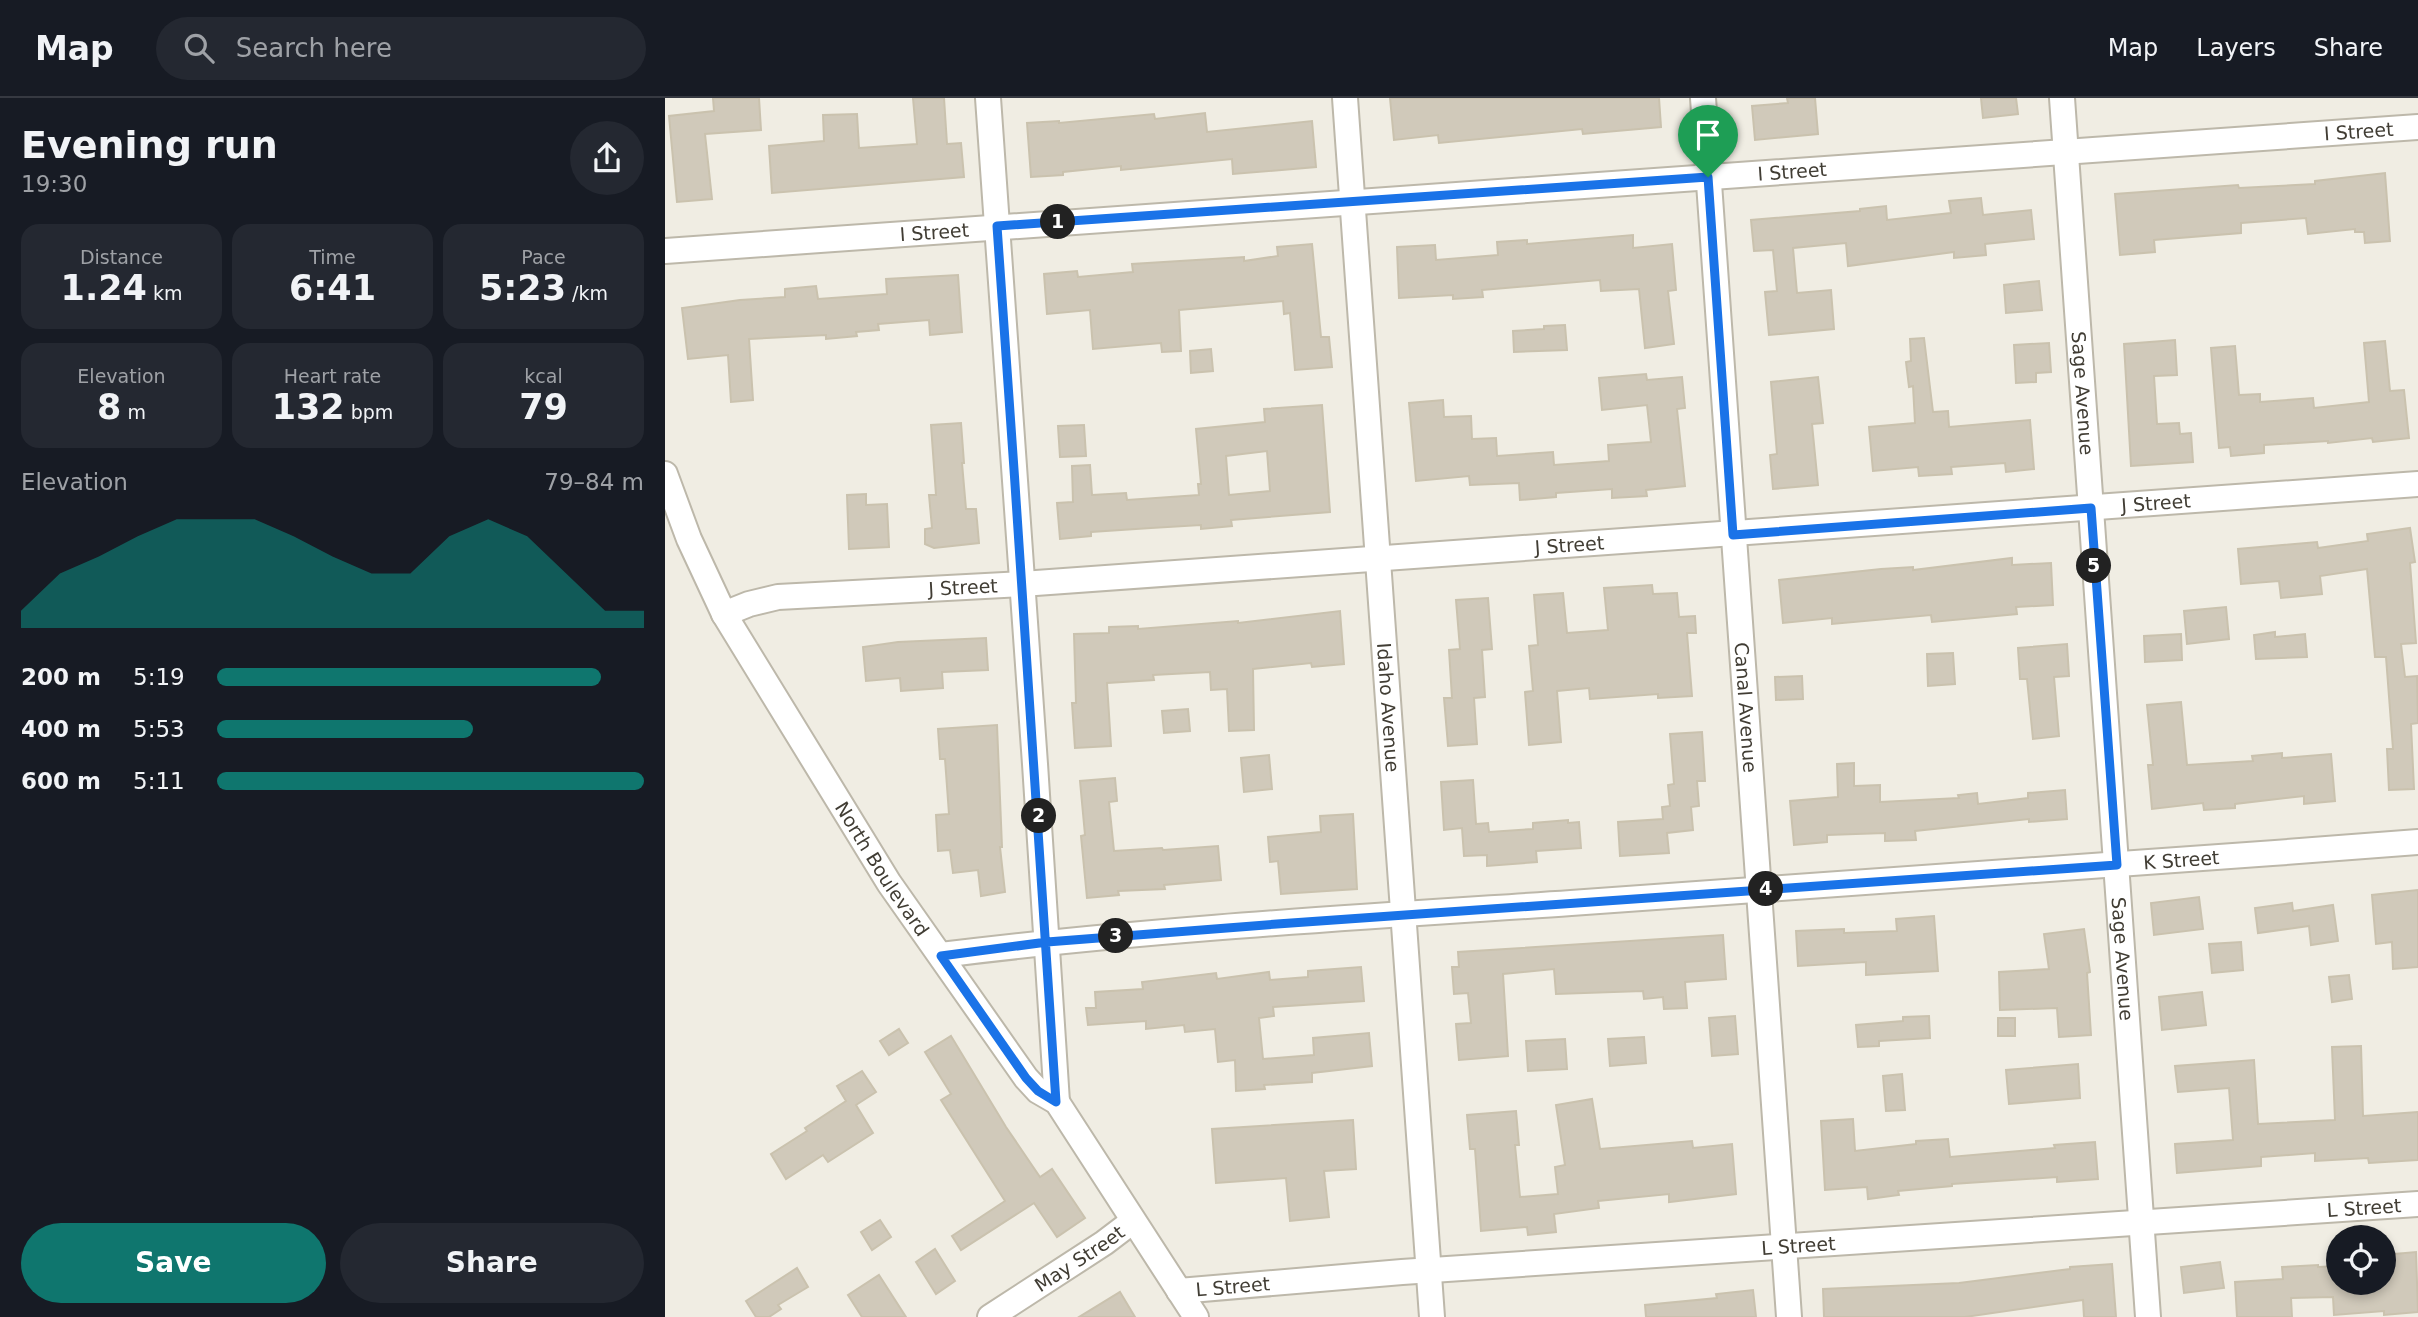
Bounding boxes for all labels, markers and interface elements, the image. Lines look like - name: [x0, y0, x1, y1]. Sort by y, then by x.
- search box: [156, 17, 646, 80]
- text: Map: [35, 29, 114, 68]
- icon: search: [180, 29, 218, 67]
- text: Search here: [236, 33, 392, 63]
- text: Map: [2108, 34, 2158, 62]
- text: Layers: [2196, 34, 2276, 62]
- text: Share: [2314, 34, 2383, 62]
- pin: [1678, 105, 1738, 177]
- icon: arrive: [1689, 116, 1727, 154]
- street label: I Street: [2323, 118, 2394, 145]
- button: share: [570, 121, 644, 195]
- text: Evening run: [21, 123, 278, 167]
- street label: I Street: [1757, 158, 1828, 185]
- text: 19:30: [21, 171, 87, 197]
- pin: 1: [1041, 204, 1075, 240]
- text: 1: [1051, 210, 1064, 232]
- street label: I Street: [899, 219, 970, 245]
- text: Distance: [80, 246, 163, 268]
- text: Time: [309, 246, 356, 268]
- text: Pace: [521, 246, 566, 268]
- text: 1.24: [61, 268, 147, 308]
- text: 6:41: [289, 268, 376, 308]
- text: 5:23: [479, 268, 566, 308]
- text: km: [147, 282, 182, 304]
- text: /km: [566, 282, 608, 304]
- street label: Sage Avenue: [2067, 331, 2098, 456]
- text: Elevation: [77, 365, 166, 387]
- text: Heart rate: [284, 365, 381, 387]
- text: kcal: [524, 365, 563, 387]
- text: 8: [97, 387, 121, 427]
- text: 132: [272, 387, 345, 427]
- text: 79: [519, 387, 568, 427]
- text: m: [121, 401, 146, 423]
- text: bpm: [345, 401, 393, 423]
- text: Elevation: [21, 469, 128, 495]
- text: 79–84 m: [544, 469, 644, 495]
- street label: J Street: [2120, 489, 2191, 516]
- street label: J Street: [1533, 531, 1605, 558]
- pin: 5: [2077, 548, 2111, 584]
- text: 5: [2087, 554, 2100, 576]
- street label: J Street: [927, 574, 998, 600]
- street label: Idaho Avenue: [1373, 642, 1404, 773]
- street label: Canal Avenue: [1730, 642, 1762, 773]
- text: 200 m: [21, 664, 101, 690]
- text: 5:19: [133, 664, 185, 690]
- text: 400 m: [21, 716, 101, 742]
- text: 5:53: [133, 716, 185, 742]
- text: 600 m: [21, 768, 101, 794]
- text: 5:11: [133, 768, 185, 794]
- street label: North Boulevard: [831, 798, 934, 940]
- pin: 2: [1021, 798, 1057, 834]
- text: 2: [1032, 804, 1045, 826]
- street label: K Street: [2142, 846, 2220, 874]
- pin: 4: [1749, 872, 1783, 906]
- text: 4: [1759, 877, 1772, 899]
- street label: Sage Avenue: [2107, 896, 2138, 1022]
- pin: 3: [1099, 918, 1133, 954]
- text: 3: [1109, 924, 1122, 946]
- street label: L Street: [2326, 1194, 2402, 1221]
- street label: May Street: [1031, 1221, 1129, 1296]
- button: Save: [21, 1223, 326, 1303]
- button: Share: [340, 1223, 644, 1303]
- map controls: [2326, 1225, 2396, 1295]
- button: locate: [2326, 1225, 2396, 1295]
- street label: L Street: [1760, 1232, 1836, 1259]
- street label: L Street: [1195, 1272, 1271, 1301]

